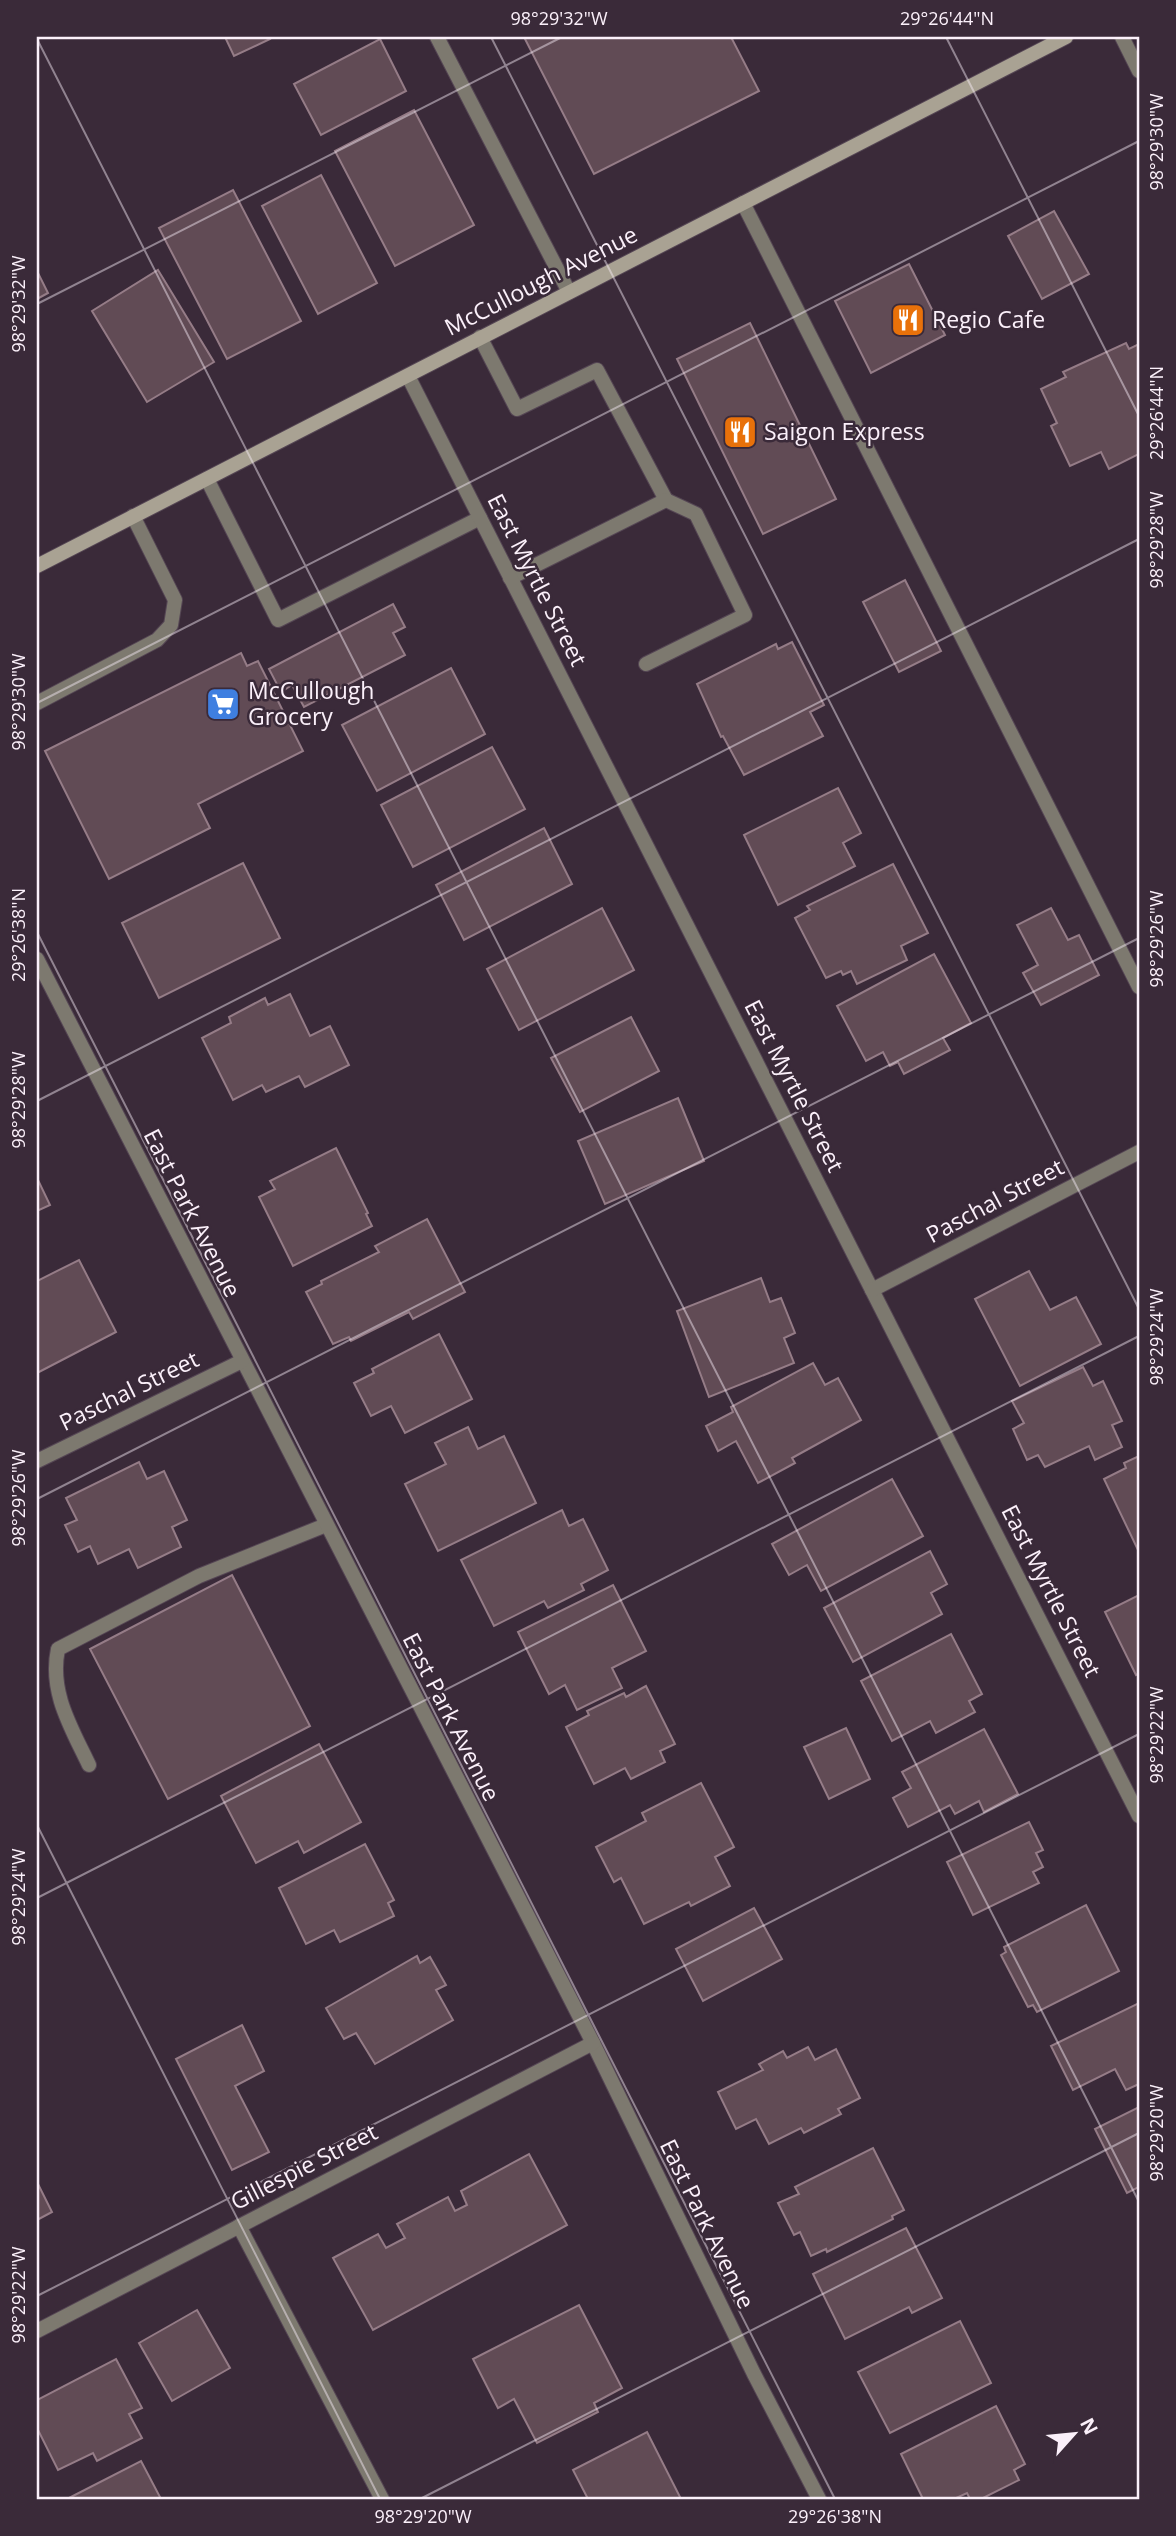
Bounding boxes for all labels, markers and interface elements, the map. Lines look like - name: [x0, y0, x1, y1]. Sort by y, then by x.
- text: 98°29'32"W: [510, 6, 608, 30]
- text: 29°26'44"N: [900, 6, 994, 30]
- text: 98°29'30"W: [1144, 93, 1168, 191]
- street label: McCullough Avenue: [439, 218, 642, 343]
- text: 98°29'32"W: [6, 255, 30, 353]
- restaurant icon: Regio Cafe: [889, 301, 927, 339]
- place label: Regio Cafe: [932, 303, 1045, 335]
- text: 29°26'44"N: [1144, 366, 1168, 460]
- restaurant icon: Saigon Express: [721, 413, 759, 451]
- place label: Saigon Express: [764, 415, 925, 447]
- street label: East Myrtle Street: [481, 488, 595, 671]
- text: 98°29'28"W: [1144, 491, 1168, 589]
- text: 98°29'30"W: [6, 653, 30, 751]
- place label: McCullough Grocery: [248, 674, 374, 732]
- supermarket icon: McCullough Grocery: [204, 685, 242, 723]
- text: 29°26'38"N: [6, 888, 30, 982]
- text: 98°29'26"W: [1144, 890, 1168, 988]
- street label: East Myrtle Street: [738, 994, 852, 1177]
- text: 98°29'28"W: [6, 1051, 30, 1149]
- street label: East Park Avenue: [137, 1123, 249, 1302]
- street label: Paschal Street: [920, 1150, 1069, 1250]
- text: 98°29'24"W: [1144, 1288, 1168, 1386]
- street label: Paschal Street: [53, 1343, 204, 1438]
- text: 98°29'26"W: [6, 1449, 30, 1547]
- street label: East Myrtle Street: [995, 1499, 1109, 1682]
- street label: East Park Avenue: [396, 1627, 508, 1806]
- text: 98°29'22"W: [1144, 1686, 1168, 1784]
- text: 98°29'24"W: [6, 1848, 30, 1946]
- text: 98°29'20"W: [1144, 2084, 1168, 2182]
- street label: Gillespie Street: [225, 2115, 383, 2217]
- street label: East Park Avenue: [653, 2133, 763, 2314]
- text: 98°29'22"W: [6, 2246, 30, 2344]
- north arrow: [1040, 2400, 1110, 2470]
- text: N: [1074, 2413, 1104, 2439]
- text: 98°29'20"W: [374, 2504, 472, 2528]
- text: 29°26'38"N: [788, 2504, 882, 2528]

